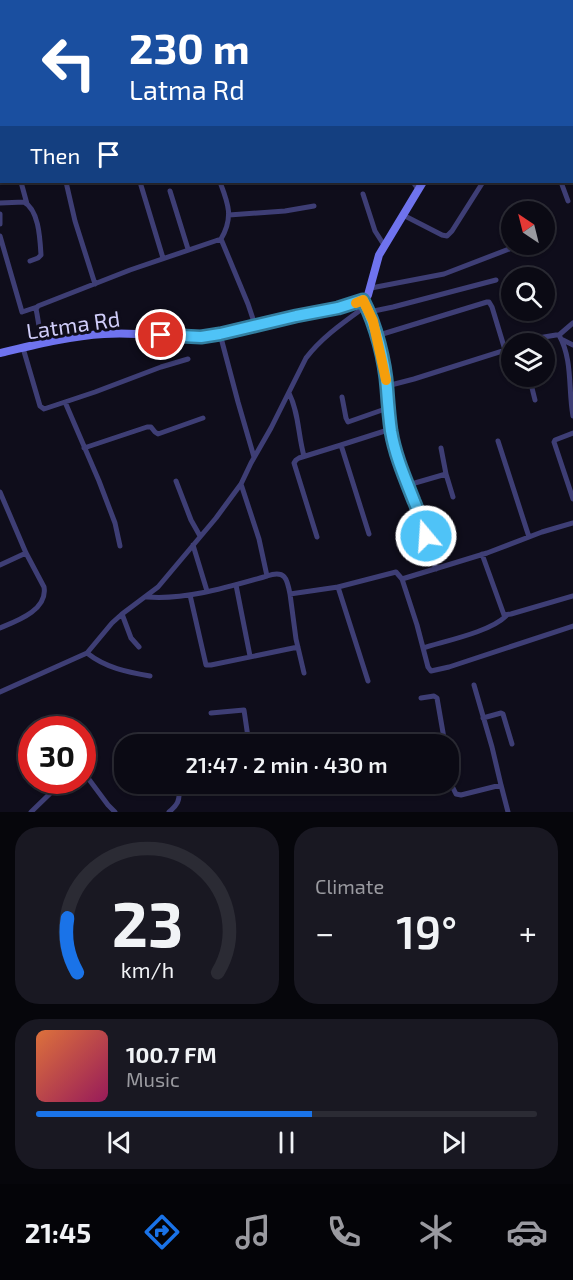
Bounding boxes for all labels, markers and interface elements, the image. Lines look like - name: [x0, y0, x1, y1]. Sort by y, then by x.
- text: 230 m: [129, 22, 250, 72]
- icon: left: [30, 24, 108, 102]
- text: Latma Rd: [129, 73, 245, 105]
- icon: arrive: [92, 138, 125, 171]
- text: Then: [30, 142, 80, 168]
- north arrow: [501, 201, 555, 255]
- map controls: [501, 201, 555, 387]
- button: search: [501, 267, 555, 321]
- street label: Latma Rd: [25, 305, 121, 343]
- pin: [135, 309, 186, 360]
- icon: arrive: [144, 318, 177, 351]
- button: layers: [501, 333, 555, 387]
- position arrow: [394, 504, 458, 568]
- speed limit sign: 30: [18, 716, 96, 794]
- text: 21:47 · 2 min · 430 m: [185, 751, 388, 777]
- text: Climate: [315, 874, 384, 898]
- text: 23: [111, 885, 183, 960]
- text: 19°: [396, 904, 457, 958]
- text: −: [315, 912, 334, 952]
- text: +: [519, 912, 537, 952]
- text: km/h: [120, 957, 174, 982]
- text: 100.7 FM: [126, 1041, 217, 1067]
- text: Music: [126, 1067, 180, 1091]
- icon: previous: [103, 1126, 136, 1159]
- icon: pause: [270, 1126, 303, 1159]
- icon: next: [437, 1126, 470, 1159]
- icon: directions: [141, 1211, 183, 1253]
- icon: music: [232, 1211, 274, 1253]
- icon: phone: [323, 1211, 365, 1253]
- icon: climate: [415, 1211, 457, 1253]
- icon: car: [506, 1211, 548, 1253]
- text: 21:45: [25, 1216, 91, 1248]

